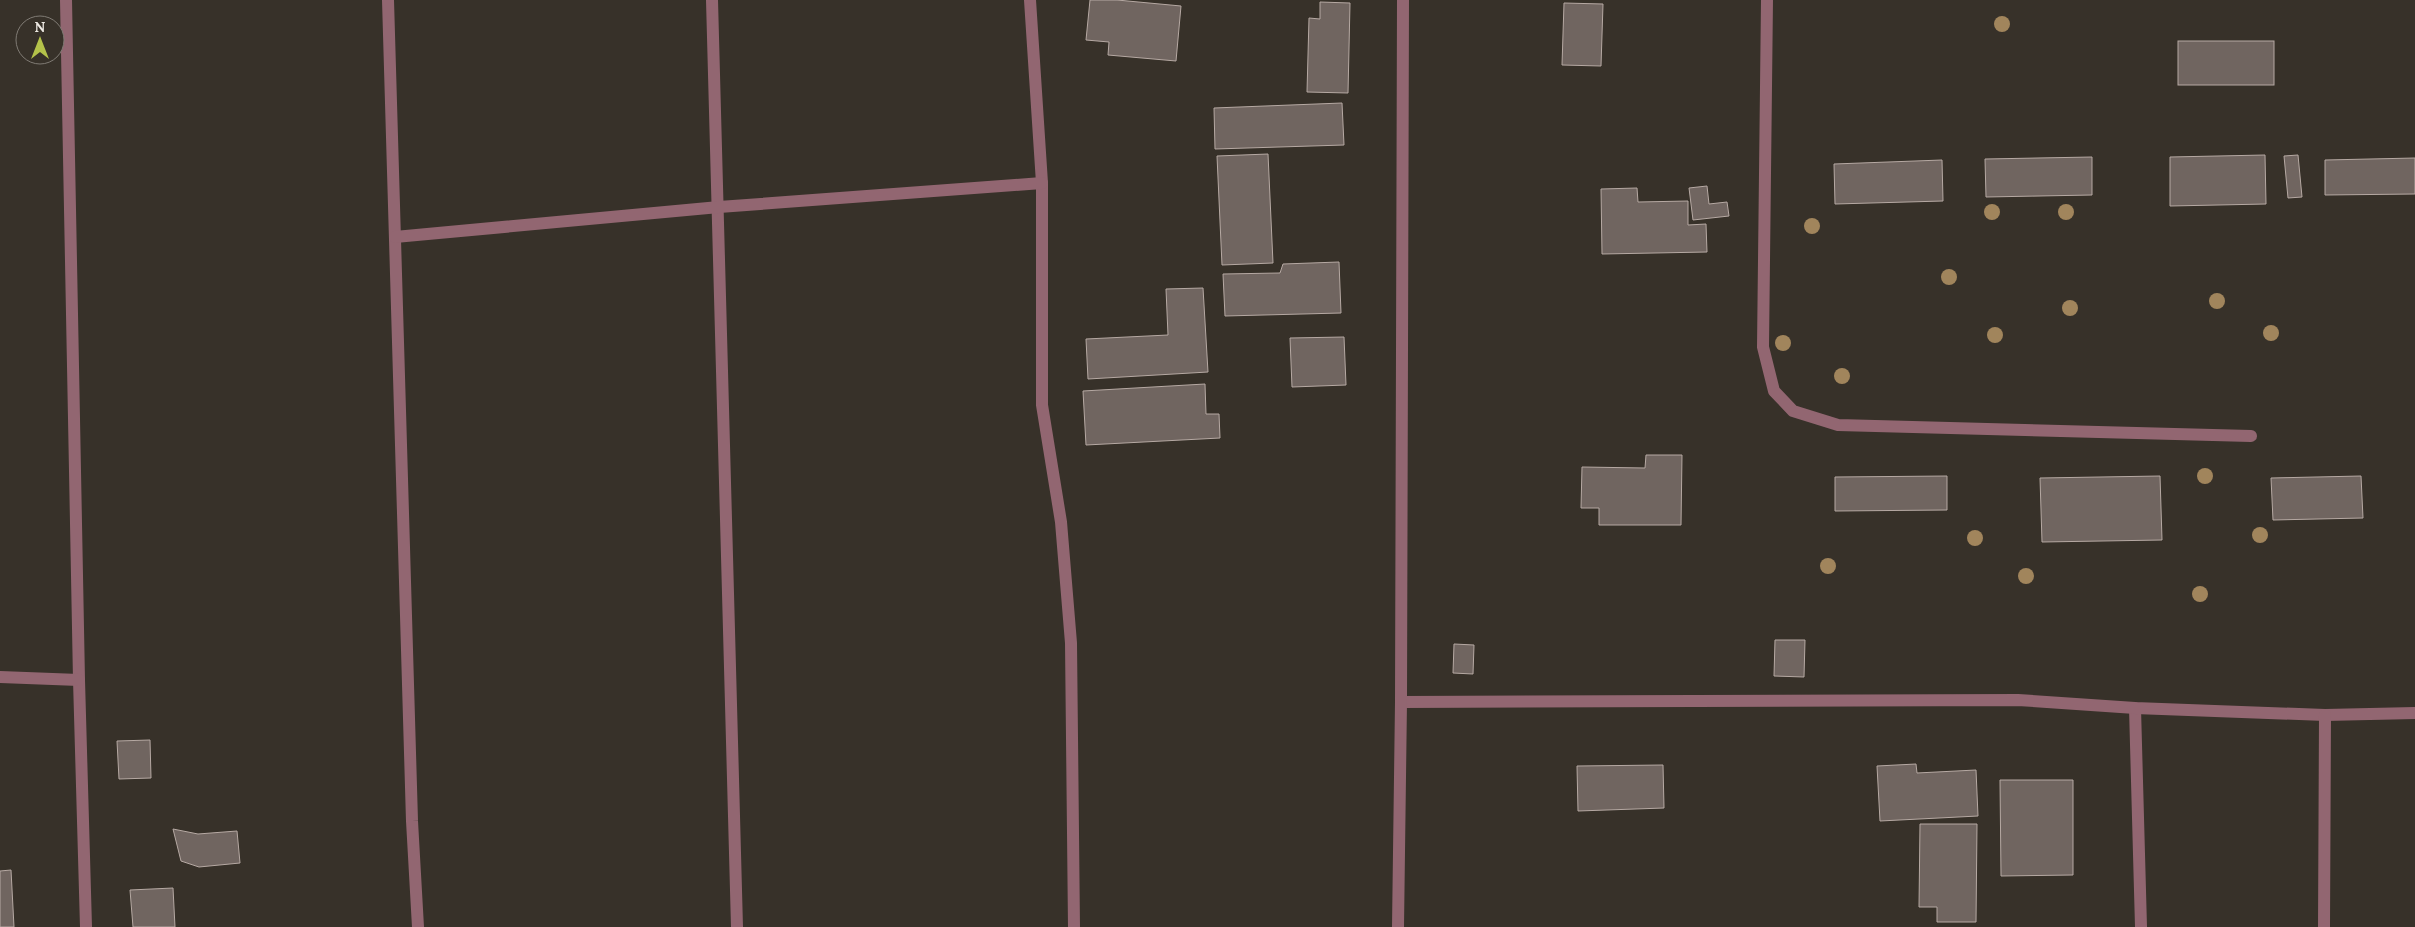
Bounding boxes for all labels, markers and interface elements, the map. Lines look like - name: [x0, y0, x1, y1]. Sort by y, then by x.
- north arrow: [15, 15, 65, 65]
- text: N: [35, 18, 46, 36]

